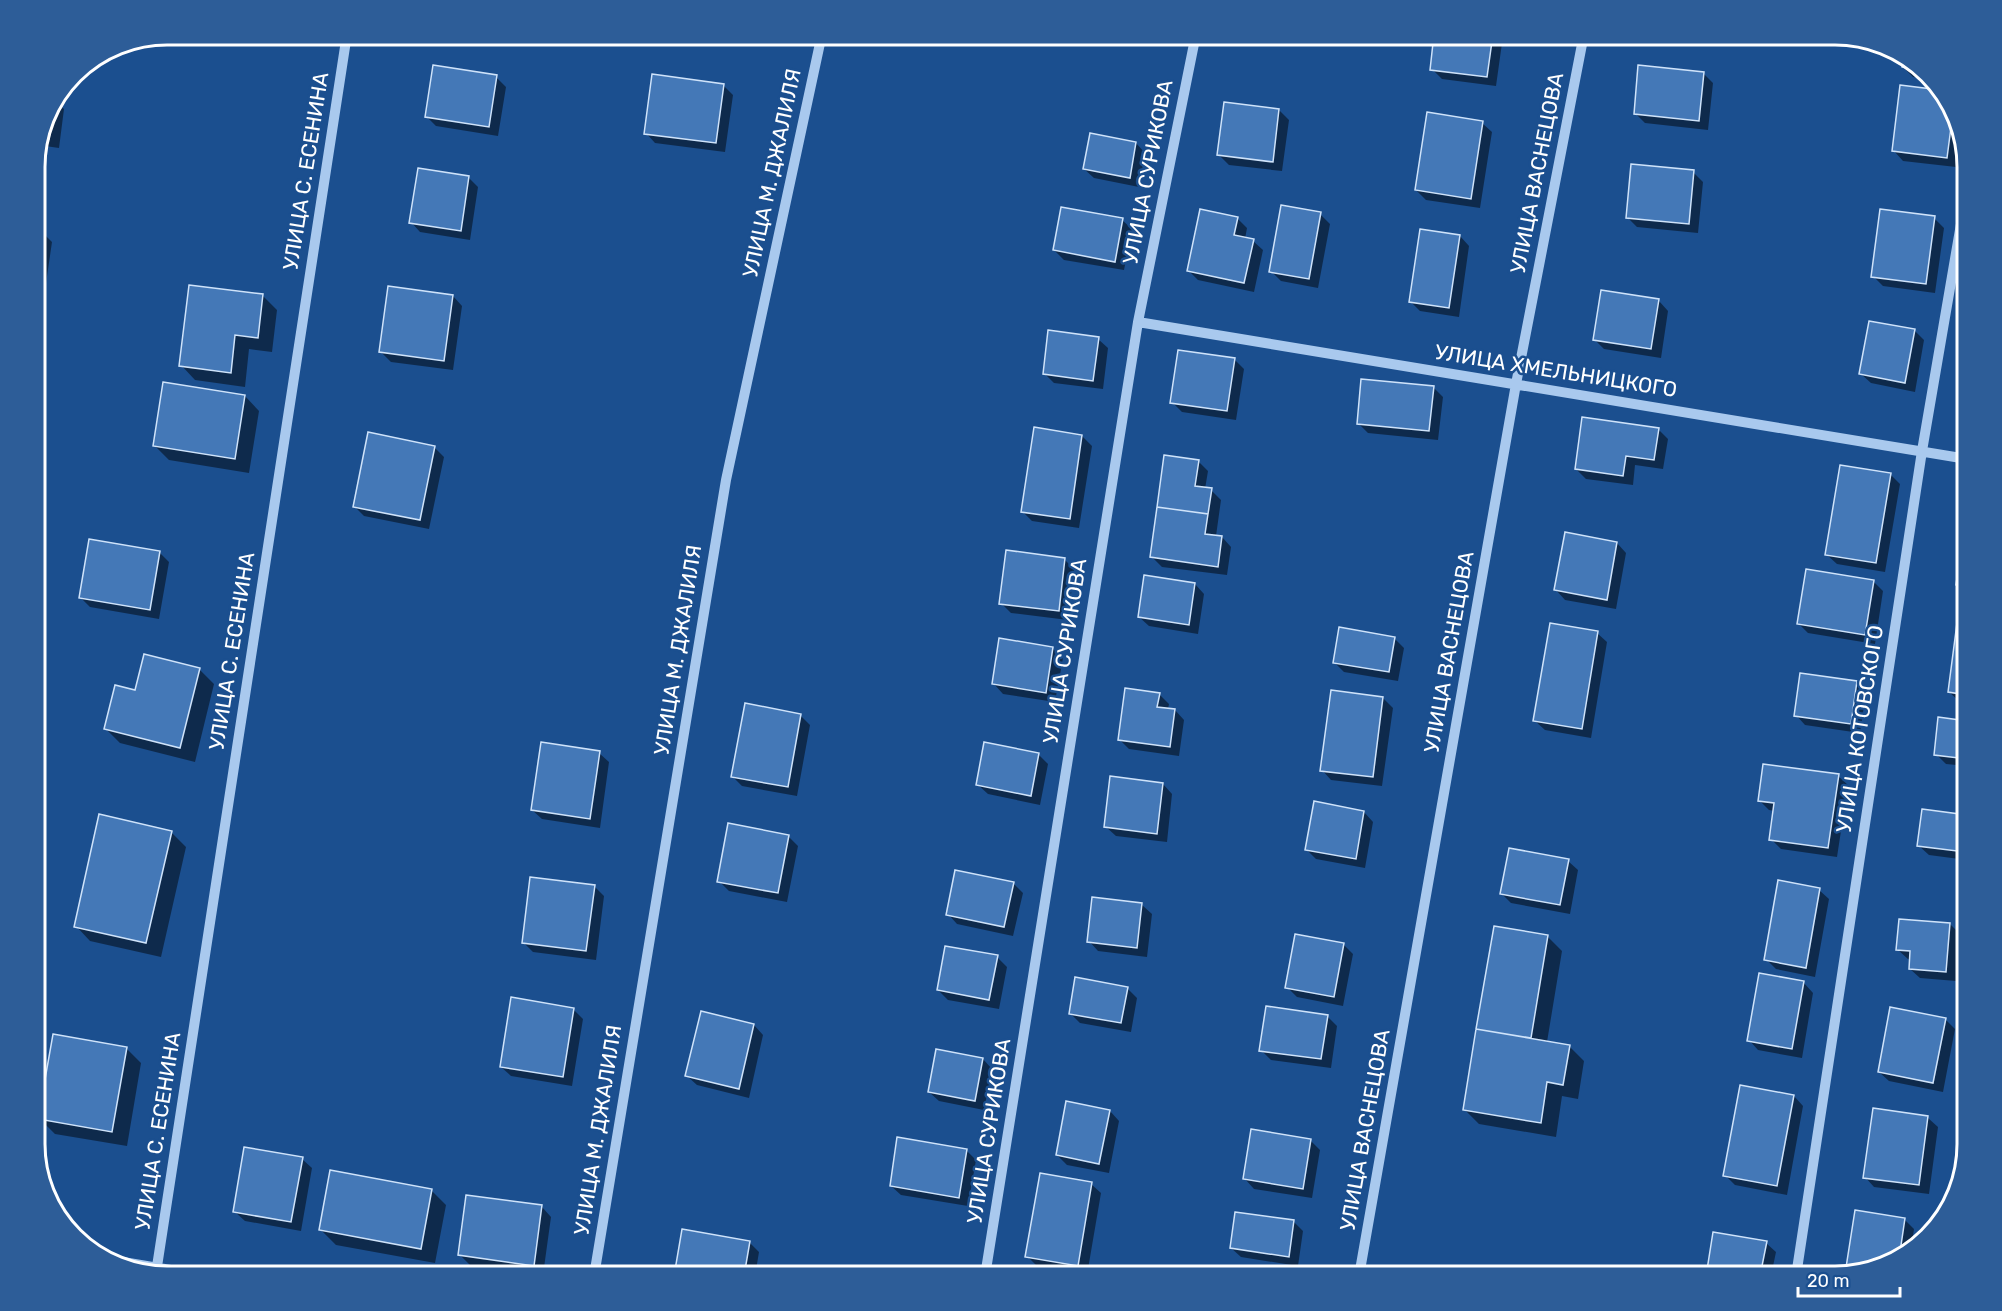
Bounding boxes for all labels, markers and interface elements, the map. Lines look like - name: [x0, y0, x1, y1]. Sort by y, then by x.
- street label: УЛИЦА М. ДЖАЛИЛЯ: [737, 66, 806, 279]
- street label: УЛИЦА С. ЕСЕНИНА: [278, 70, 334, 272]
- street label: УЛИЦА ВАСНЕЦОВА: [1505, 70, 1568, 276]
- street label: УЛИЦА СУРИКОВА: [1117, 78, 1178, 266]
- street label: УЛИЦА ХМЕЛЬНИЦКОГО: [1433, 339, 1679, 402]
- street label: УЛИЦА М. ДЖАЛИЛЯ: [649, 543, 706, 757]
- street label: УЛИЦА ВАСНЕЦОВА: [1418, 549, 1479, 755]
- street label: УЛИЦА С. ЕСЕНИНА: [204, 550, 260, 752]
- street label: УЛИЦА СУРИКОВА: [1038, 557, 1091, 745]
- street label: УЛИЦА КОТОВСКОГО: [1831, 623, 1888, 835]
- street label: УЛИЦА М. ДЖАЛИЛЯ: [569, 1023, 626, 1237]
- street label: УЛИЦА ВАСНЕЦОВА: [1334, 1027, 1395, 1233]
- street label: УЛИЦА С. ЕСЕНИНА: [130, 1030, 186, 1232]
- street label: УЛИЦА СУРИКОВА: [962, 1037, 1015, 1225]
- scale bar: [1798, 1260, 1900, 1298]
- text: 20 m: [1807, 1270, 1849, 1292]

